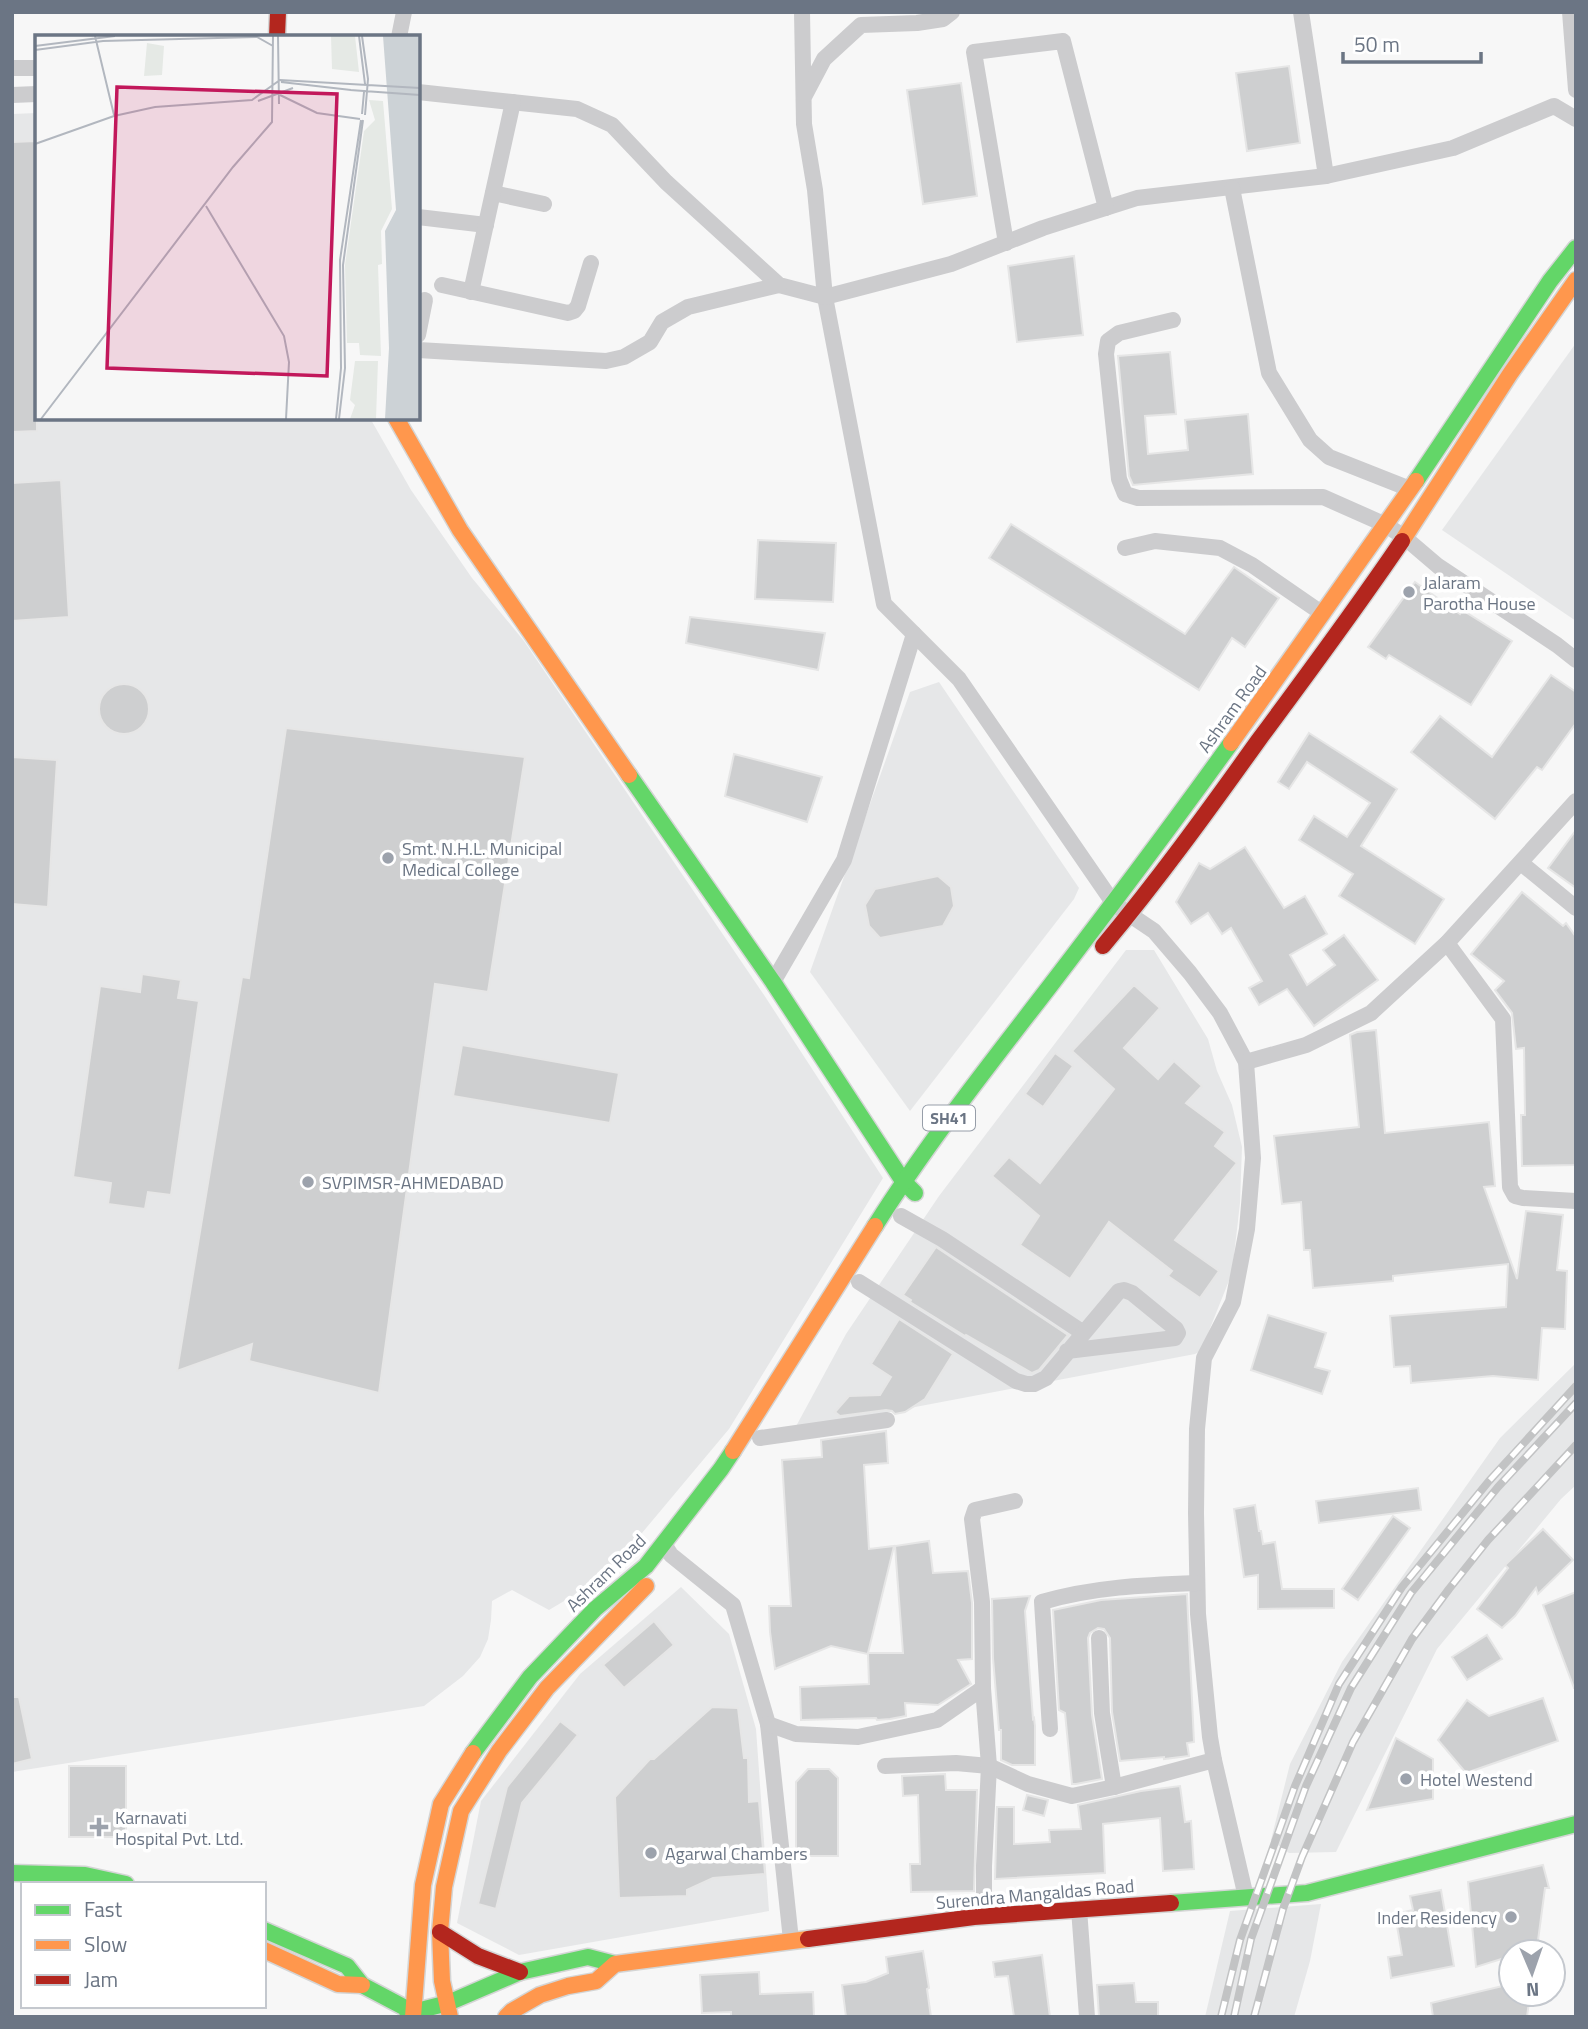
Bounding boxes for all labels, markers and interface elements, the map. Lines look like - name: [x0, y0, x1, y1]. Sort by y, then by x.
- scale bar: [1343, 21, 1481, 65]
- text: 50 m: [1354, 28, 1400, 60]
- inset map: [35, 35, 420, 420]
- place label: Jalaram Parotha House: [1423, 569, 1536, 617]
- marker: Jalaram Parotha House: [1401, 584, 1417, 600]
- street label: Ashram Road: [1191, 660, 1273, 758]
- place label: Smt. N.H.L. Municipal Medical College: [402, 835, 562, 883]
- marker: Smt. N.H.L. Municipal Medical College: [380, 850, 396, 866]
- road number: SH41: [923, 1106, 975, 1130]
- place label: SVPIMSR-AHMEDABAD: [322, 1169, 504, 1196]
- marker: SVPIMSR-AHMEDABAD: [300, 1174, 316, 1190]
- street label: Ashram Road: [560, 1528, 652, 1618]
- place label: Hotel Westend: [1420, 1766, 1533, 1793]
- marker: Hotel Westend: [1398, 1771, 1414, 1787]
- place label: Karnavati Hospital Pvt. Ltd.: [115, 1804, 243, 1852]
- marker: Karnavati Hospital Pvt. Ltd.: [89, 1817, 109, 1837]
- place label: Agarwal Chambers: [665, 1840, 808, 1867]
- marker: Agarwal Chambers: [643, 1845, 659, 1861]
- street label: Surendra Mangaldas Road: [935, 1872, 1135, 1916]
- legend: [21, 1882, 266, 2008]
- text: Fast: [84, 1893, 123, 1925]
- place label: Inder Residency: [1377, 1904, 1497, 1931]
- marker: Inder Residency: [1503, 1909, 1519, 1925]
- text: Slow: [84, 1928, 127, 1960]
- north arrow: [1497, 1938, 1567, 2008]
- text: Jam: [84, 1963, 118, 1995]
- text: N: [1526, 1976, 1540, 2005]

